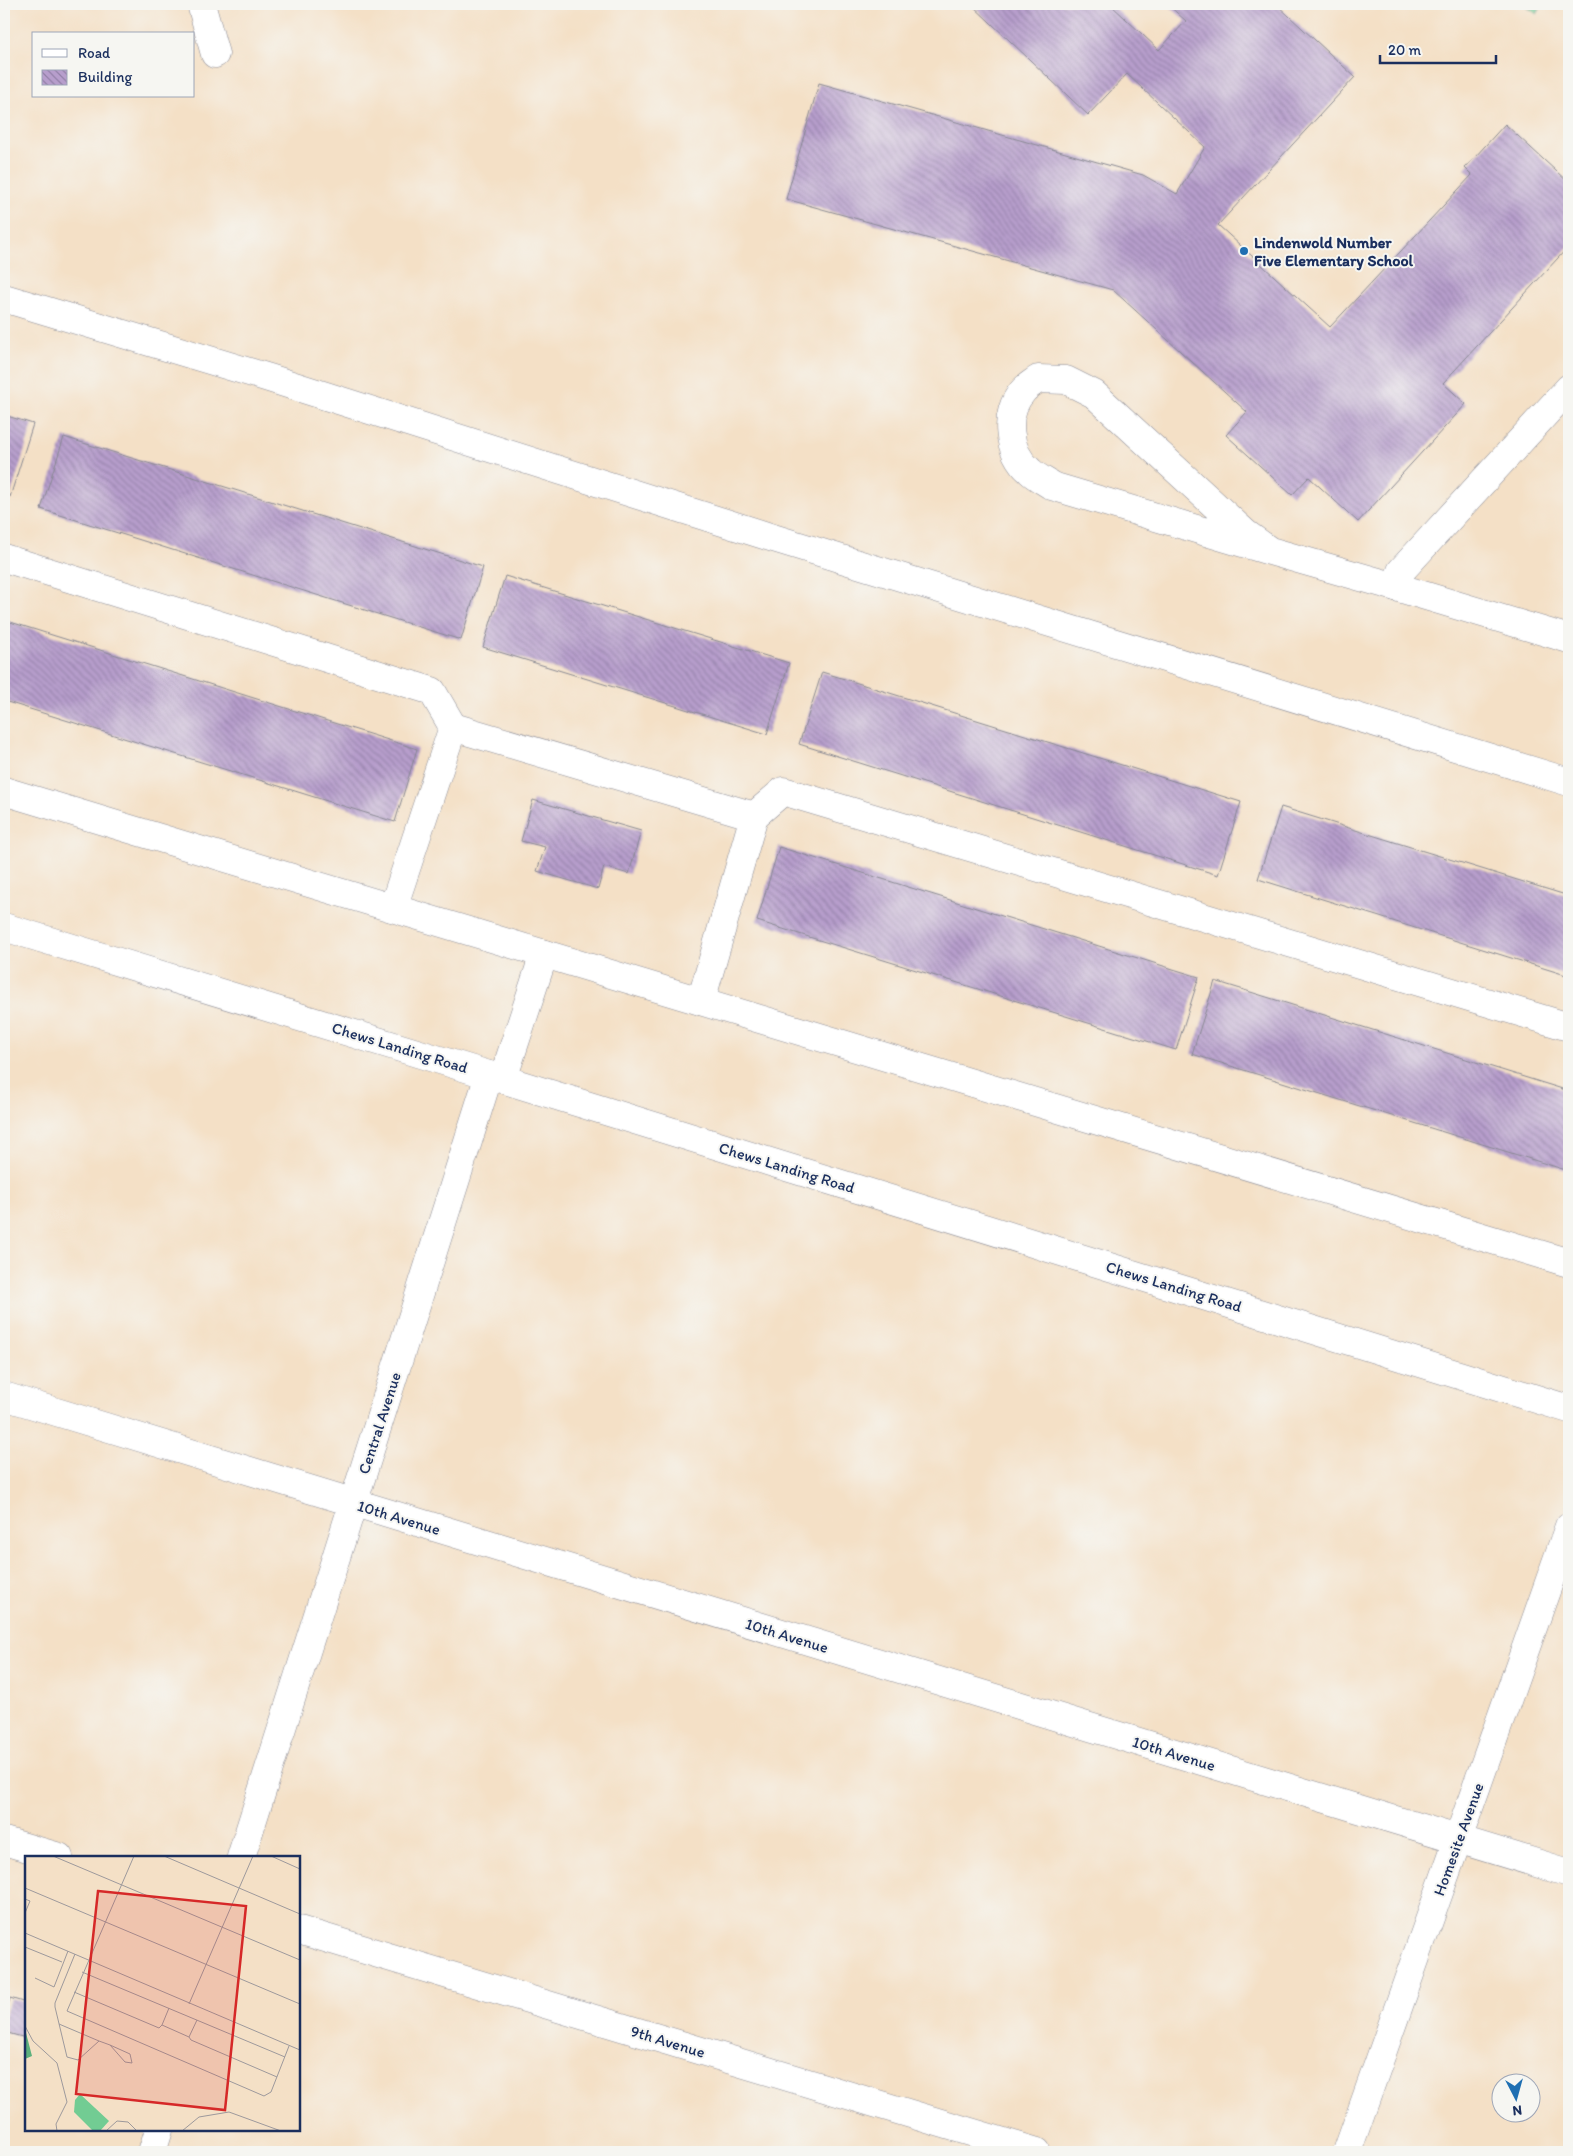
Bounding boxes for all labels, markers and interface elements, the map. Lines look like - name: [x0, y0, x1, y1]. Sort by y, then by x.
- legend: [32, 32, 195, 98]
- scale bar: [1380, 32, 1497, 64]
- text: 20 m: [1388, 41, 1422, 59]
- text: Road: [78, 44, 111, 62]
- text: Building: [78, 68, 132, 86]
- place label: Lindenwold Number Five Elementary School: [1254, 233, 1414, 271]
- marker: Lindenwold Number Five Elementary School: [1238, 245, 1250, 257]
- street label: Chews Landing Road: [330, 1018, 470, 1077]
- street label: Chews Landing Road: [717, 1138, 857, 1197]
- street label: Chews Landing Road: [1104, 1257, 1244, 1316]
- street label: Central Avenue: [354, 1370, 405, 1477]
- street label: 10th Avenue: [355, 1496, 443, 1539]
- street label: 10th Avenue: [743, 1614, 831, 1657]
- street label: 10th Avenue: [1130, 1732, 1218, 1775]
- street label: Homesite Avenue: [1429, 1780, 1488, 1898]
- inset map: [25, 1856, 300, 2131]
- street label: 9th Avenue: [628, 2021, 708, 2062]
- north arrow: [1490, 2074, 1540, 2124]
- text: N: [1512, 2101, 1523, 2119]

